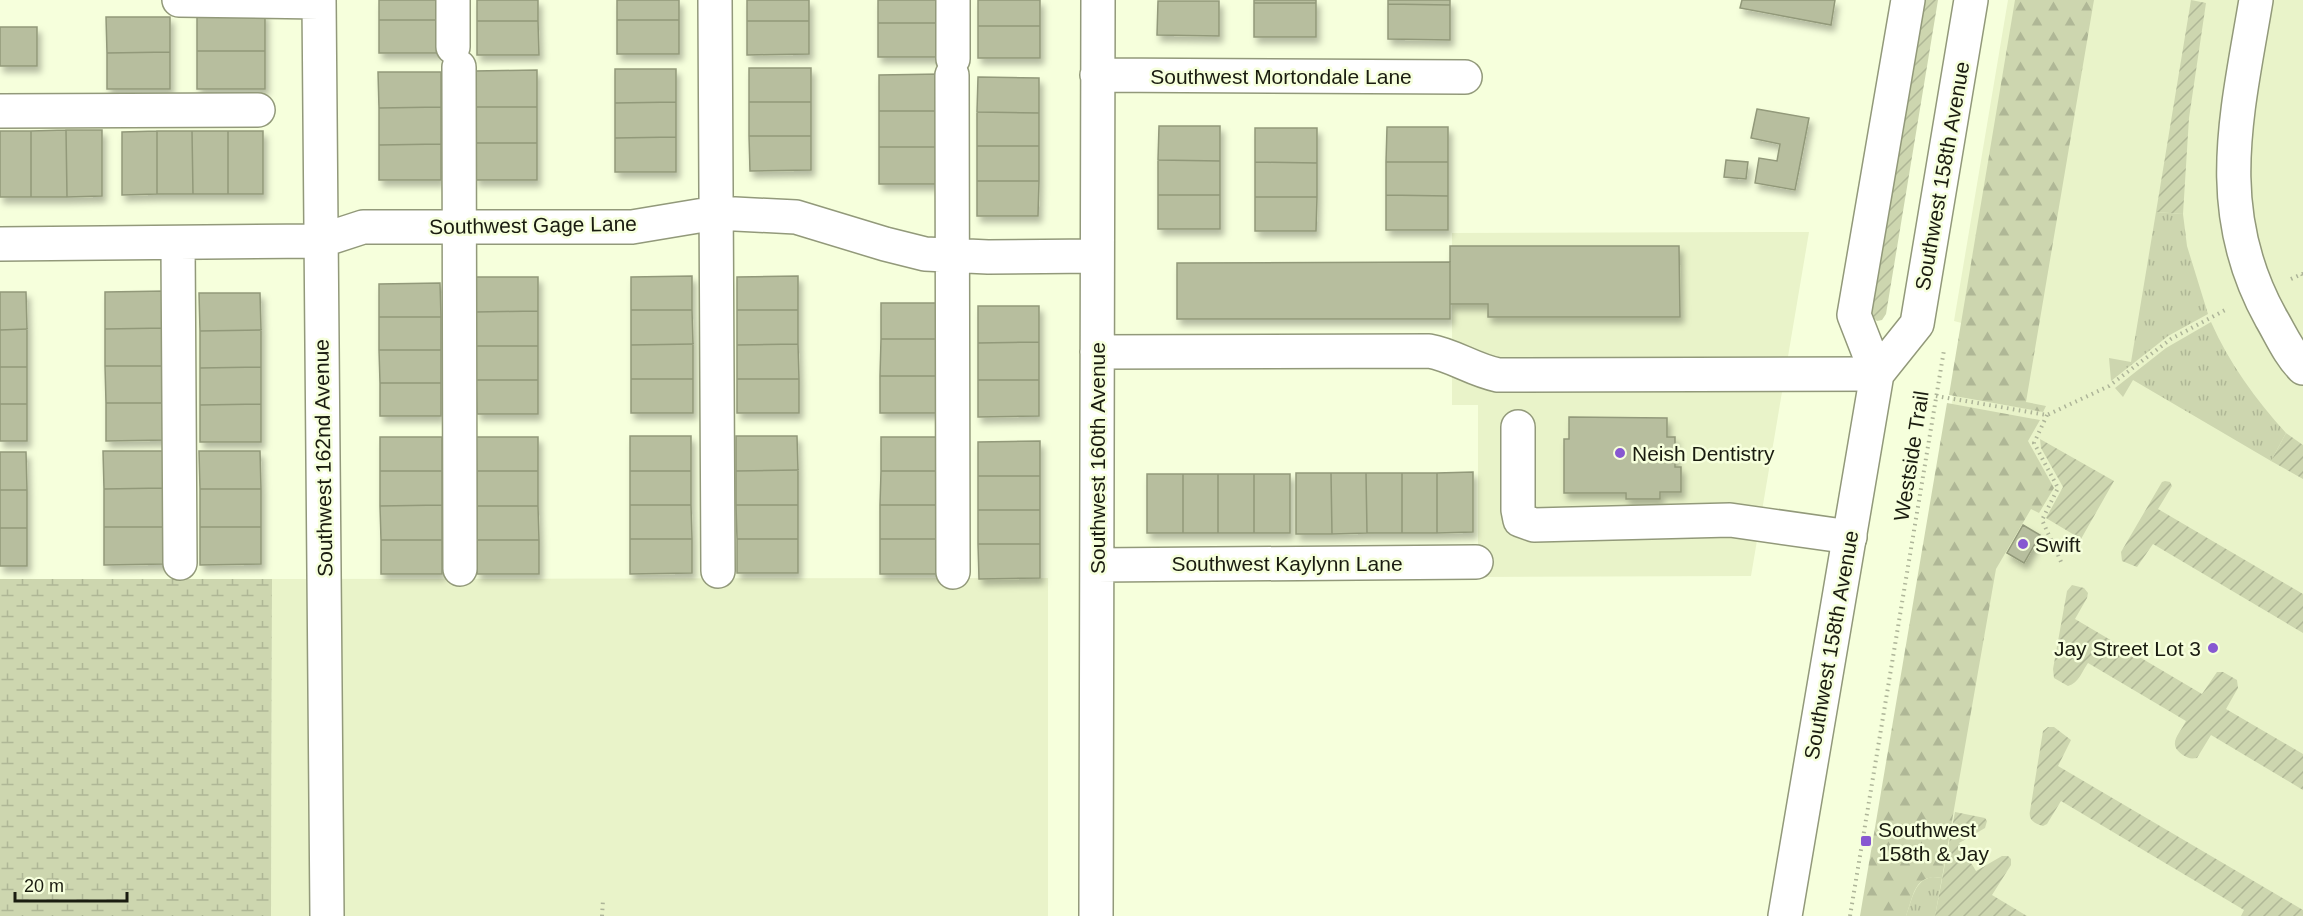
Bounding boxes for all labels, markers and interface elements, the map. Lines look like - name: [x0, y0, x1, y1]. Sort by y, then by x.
- street label: Southwest 158th Avenue: [1911, 60, 1973, 292]
- street label: Southwest Mortondale Lane: [1150, 65, 1412, 88]
- street label: Southwest Gage Lane: [429, 212, 637, 238]
- street label: Southwest 162nd Avenue: [309, 339, 337, 577]
- street label: Southwest 160th Avenue: [1086, 342, 1109, 574]
- street label: Westside Trail: [1889, 389, 1933, 523]
- place label: Neish Dentistry: [1632, 442, 1775, 465]
- marker: Neish Dentistry: [1613, 446, 1627, 460]
- street label: Southwest 158th Avenue: [1800, 529, 1862, 761]
- place label: Swift: [2035, 533, 2081, 556]
- marker: Swift: [2016, 537, 2030, 551]
- street label: Southwest Kaylynn Lane: [1171, 552, 1403, 575]
- place label: Jay Street Lot 3: [2054, 637, 2201, 660]
- marker: Jay Street Lot 3: [2206, 641, 2220, 655]
- place label: Southwest 158th & Jay: [1878, 818, 1989, 865]
- marker: Southwest 158th & Jay: [1859, 834, 1873, 848]
- scale bar: [15, 865, 128, 903]
- text: 20 m: [24, 876, 64, 896]

